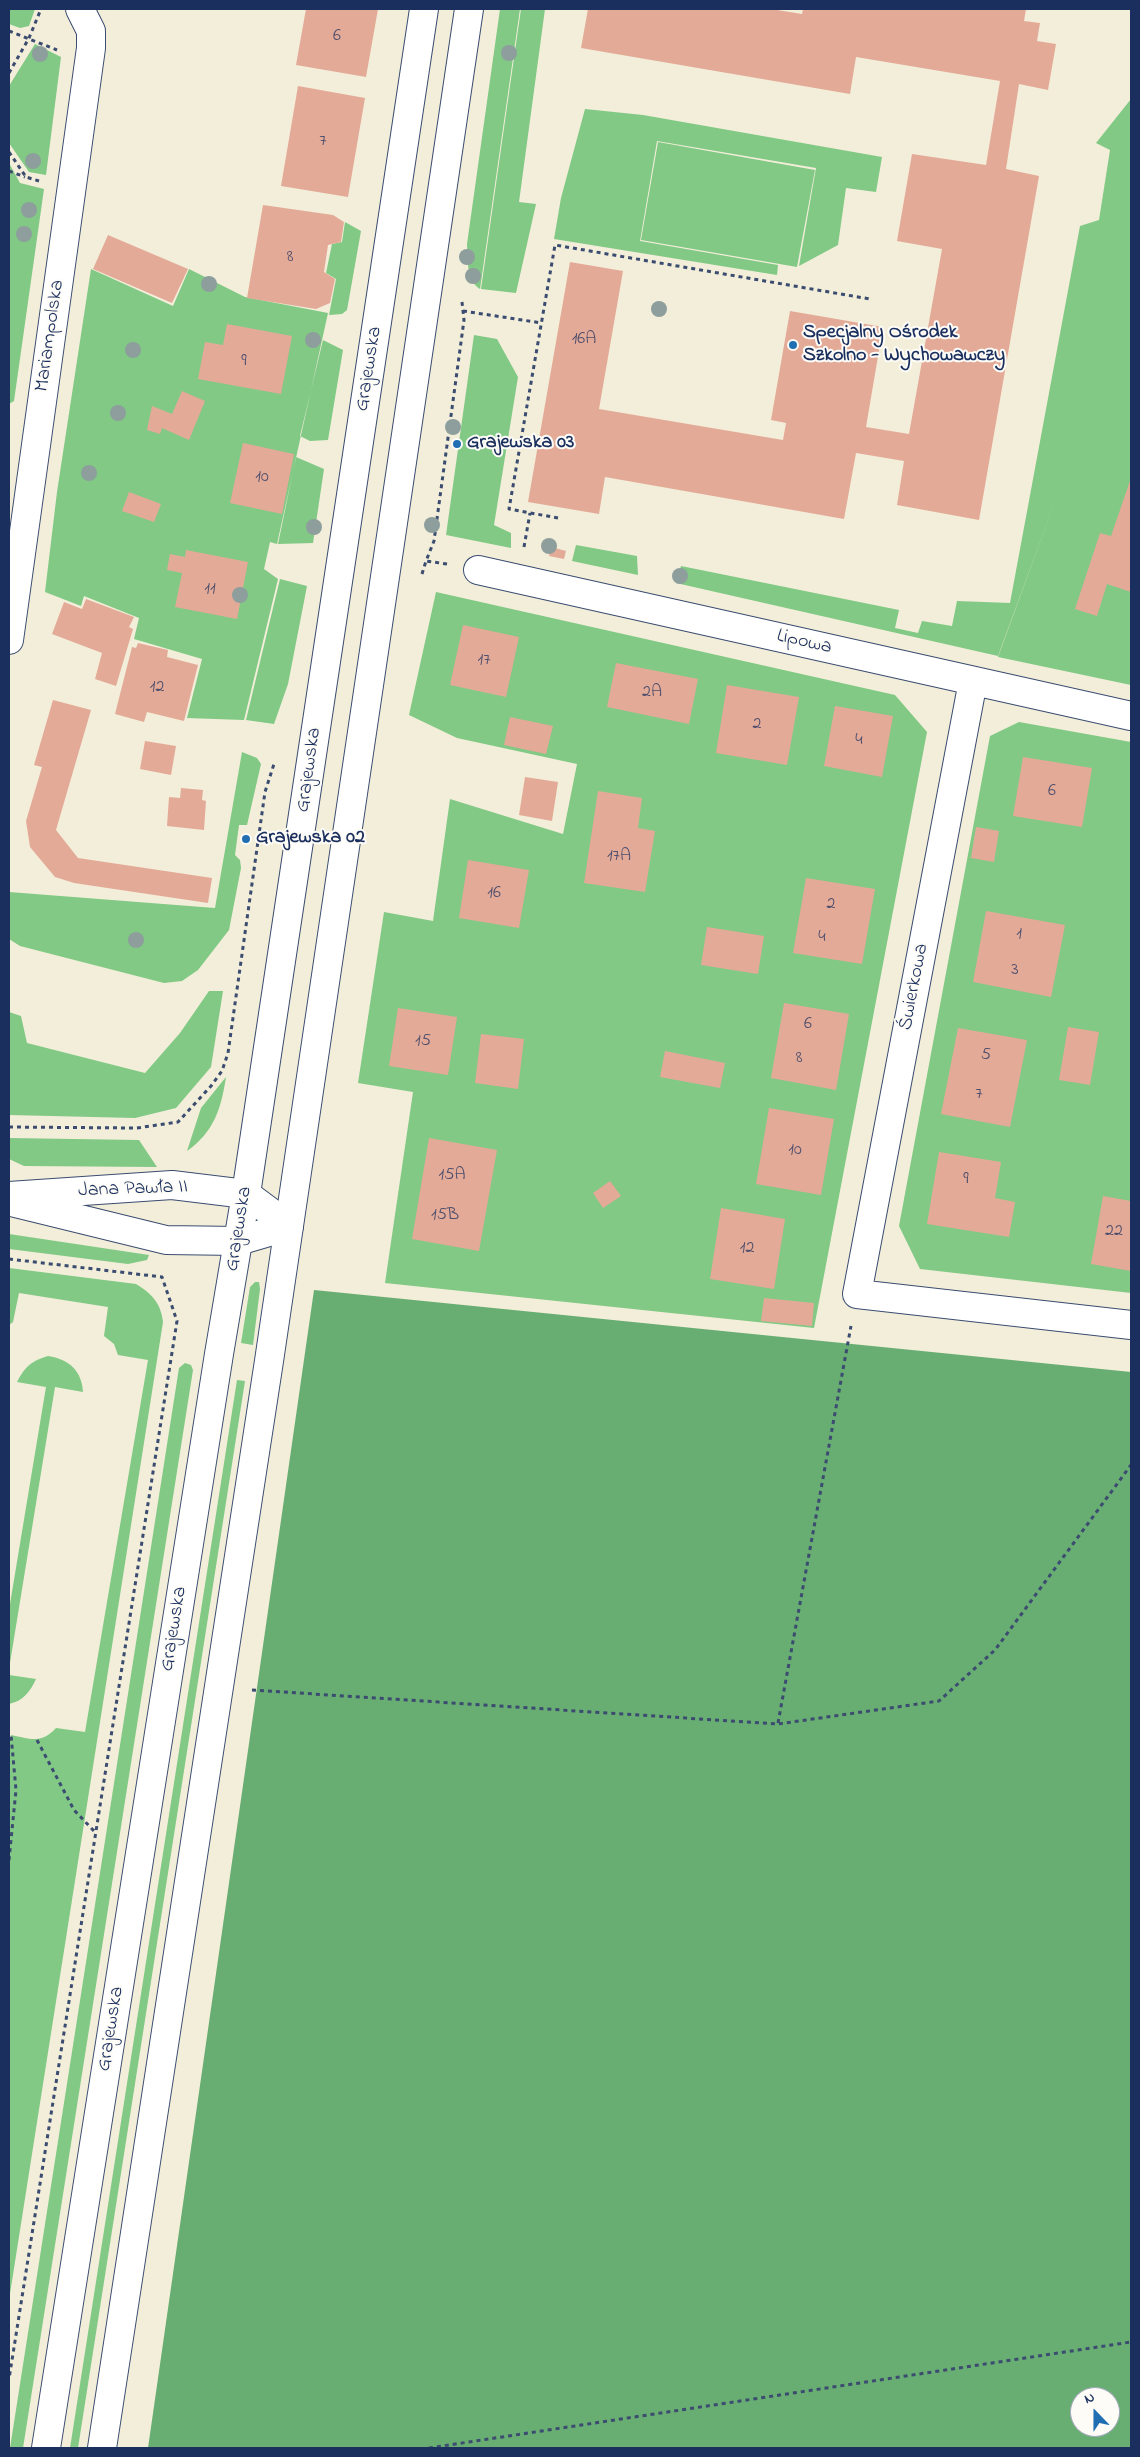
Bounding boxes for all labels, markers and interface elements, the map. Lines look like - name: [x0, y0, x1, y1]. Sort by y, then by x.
- house number: 6: [333, 26, 341, 48]
- house number: 7: [319, 131, 327, 153]
- house number: 8: [287, 247, 293, 269]
- street label: Mariampolska: [31, 278, 71, 394]
- place label: Specjalny Ośrodek Szkolno - Wychowawczy: [803, 322, 1005, 369]
- street label: Grajewska: [351, 325, 389, 413]
- house number: 16A: [572, 329, 596, 351]
- marker: Specjalny Ośrodek Szkolno - Wychowawczy: [787, 339, 799, 351]
- house number: 9: [241, 351, 247, 373]
- place label: Grajewska 03: [467, 432, 574, 456]
- marker: Grajewska 03: [451, 438, 463, 450]
- house number: 10: [255, 467, 269, 489]
- house number: 11: [204, 579, 216, 601]
- street label: Lipowa: [774, 625, 834, 661]
- house number: 17: [477, 650, 491, 672]
- house number: 12: [150, 677, 164, 699]
- house number: 2A: [642, 682, 662, 704]
- house number: 2: [753, 714, 761, 736]
- street label: Grajewska: [292, 726, 328, 814]
- house number: 4: [855, 730, 863, 752]
- house number: 6: [1048, 781, 1056, 803]
- place label: Grajewska 02: [256, 827, 365, 851]
- marker: Grajewska 02: [240, 833, 252, 845]
- house number: 17A: [607, 846, 631, 868]
- house number: 16: [487, 883, 501, 905]
- house number: 2: [827, 894, 835, 916]
- house number: 1: [1016, 924, 1022, 946]
- house number: 4: [818, 927, 826, 949]
- street label: Świerkowa: [895, 942, 935, 1032]
- house number: 3: [1011, 960, 1019, 982]
- house number: 6: [804, 1014, 812, 1036]
- house number: 15: [415, 1031, 431, 1053]
- house number: 5: [981, 1045, 991, 1067]
- house number: 8: [796, 1048, 802, 1070]
- house number: 7: [975, 1084, 983, 1106]
- house number: 10: [788, 1140, 802, 1162]
- house number: 15A: [438, 1165, 466, 1187]
- house number: 9: [963, 1169, 969, 1191]
- street label: Jana Pawła II: [78, 1176, 188, 1204]
- street label: Grajewska: [221, 1185, 259, 1273]
- house number: 15B: [431, 1205, 459, 1227]
- house number: 22: [1105, 1221, 1123, 1243]
- house number: 12: [740, 1238, 754, 1260]
- street label: Grajewska: [156, 1585, 194, 1673]
- street label: Grajewska: [93, 1985, 131, 2073]
- north arrow: [1070, 2387, 1120, 2437]
- text: N: [1081, 2387, 1098, 2410]

